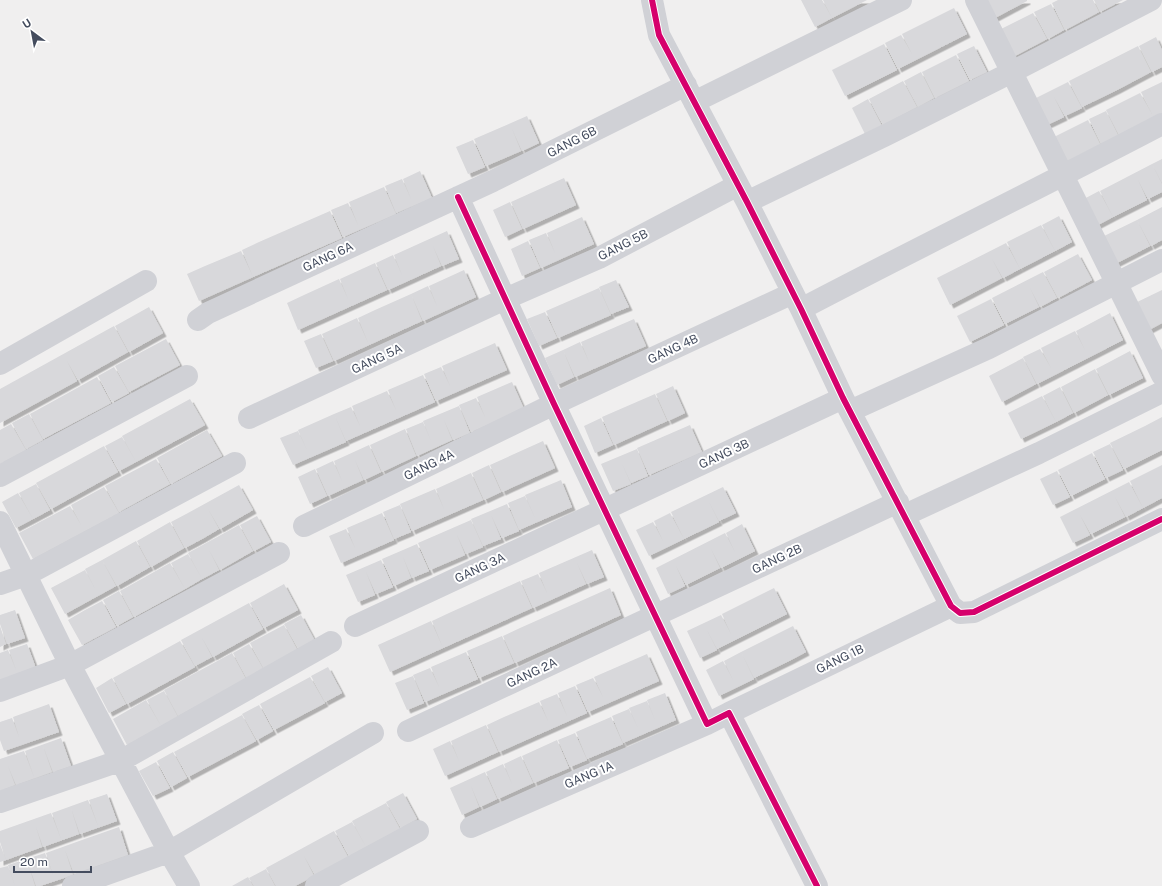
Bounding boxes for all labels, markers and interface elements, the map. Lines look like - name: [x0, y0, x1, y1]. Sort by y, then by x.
- north arrow: [12, 12, 52, 52]
- text: U: [20, 16, 33, 31]
- street label: GANG 6B: [545, 124, 599, 160]
- street label: GANG 5B: [596, 227, 650, 263]
- street label: GANG 6A: [301, 239, 356, 275]
- street label: GANG 4B: [646, 331, 700, 367]
- street label: GANG 5A: [349, 341, 405, 377]
- street label: GANG 3B: [697, 436, 751, 472]
- street label: GANG 4A: [402, 447, 457, 483]
- street label: GANG 2B: [750, 541, 804, 577]
- street label: GANG 3A: [452, 550, 508, 586]
- street label: GANG 1B: [814, 642, 866, 676]
- street label: GANG 2A: [505, 655, 560, 691]
- street label: GANG 1A: [563, 758, 616, 792]
- scale bar: [14, 848, 91, 874]
- text: 20 m: [20, 855, 48, 869]

